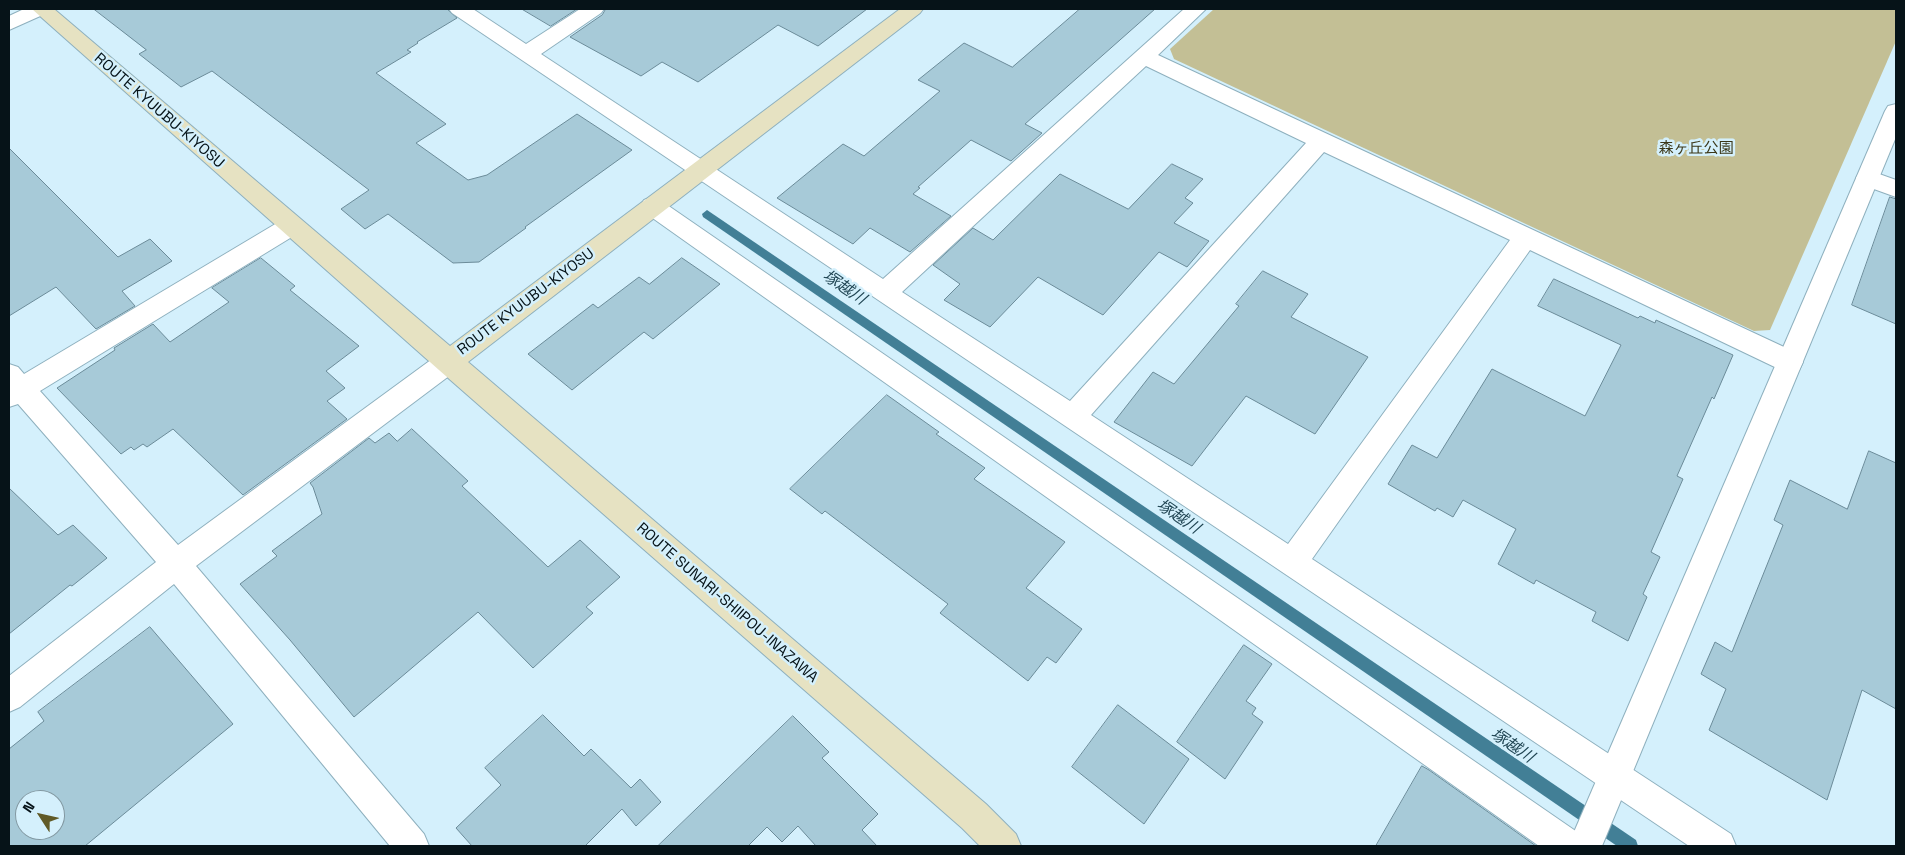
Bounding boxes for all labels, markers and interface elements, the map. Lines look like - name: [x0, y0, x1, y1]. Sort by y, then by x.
- street label: ROUTE KYUUBU-KIYOSU: [90, 50, 228, 172]
- park label: 森ヶ丘公園: [1659, 140, 1733, 158]
- street label: ROUTE KYUUBU-KIYOSU: [454, 245, 598, 359]
- water label: 塚越川: [819, 267, 869, 309]
- water label: 塚越川: [1153, 496, 1203, 538]
- street label: ROUTE SUNARI-SHIIPOU-INAZAWA: [633, 519, 821, 687]
- water label: 塚越川: [1487, 725, 1537, 767]
- north arrow: [15, 790, 65, 840]
- text: N: [18, 798, 39, 816]

